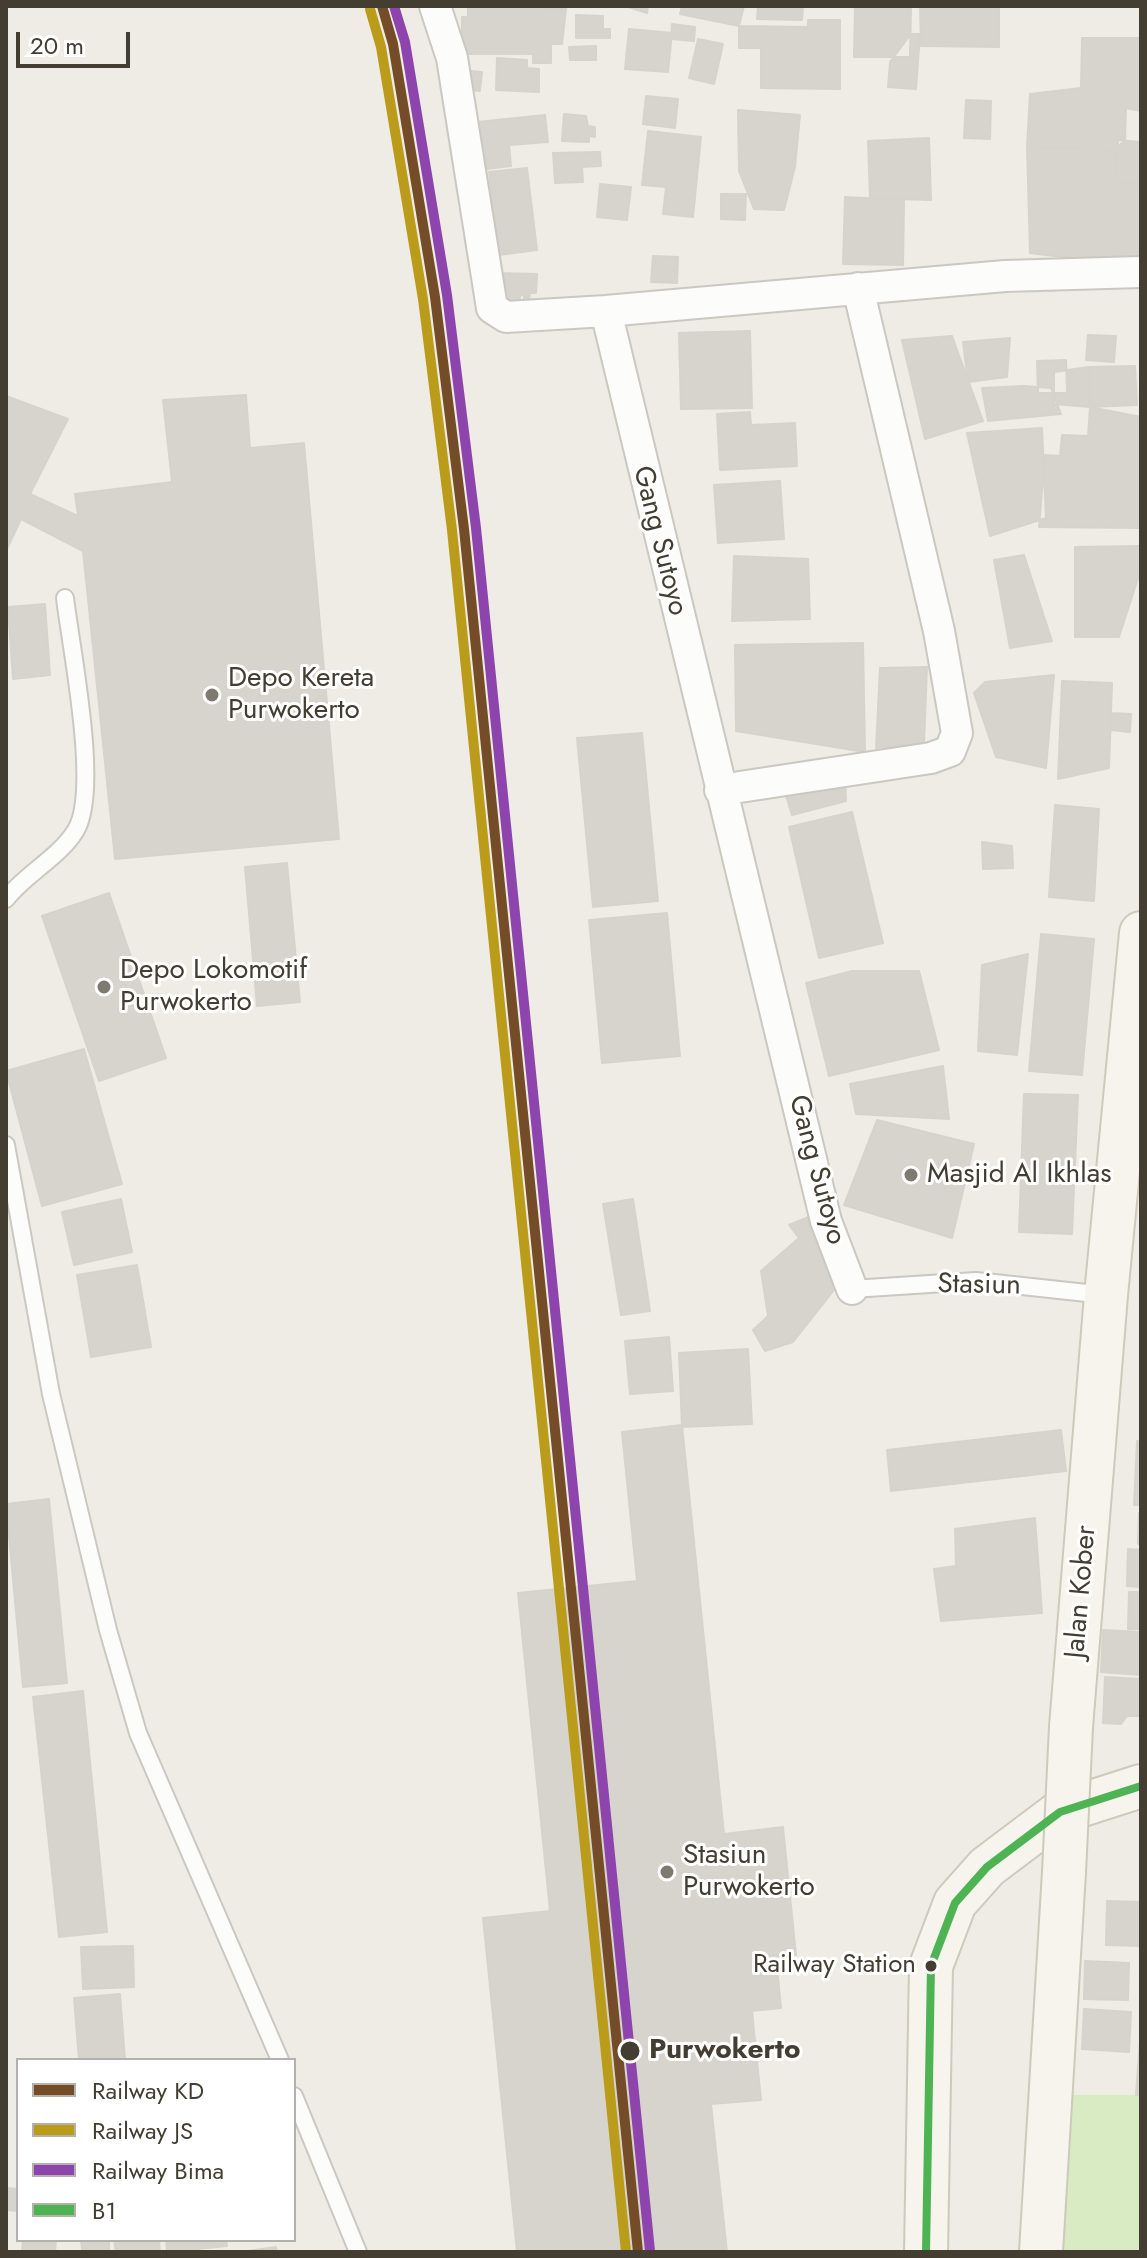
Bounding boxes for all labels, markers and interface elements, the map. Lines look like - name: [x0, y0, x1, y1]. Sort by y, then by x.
- scale bar: [20, 16, 134, 66]
- text: 20 m: [30, 28, 84, 63]
- street label: Gang Sutoyo: [624, 463, 694, 619]
- place label: Depo Kereta Purwokerto: [228, 662, 374, 728]
- marker: Depo Kereta Purwokerto: [203, 686, 221, 704]
- place label: Depo Lokomotif Purwokerto: [120, 954, 307, 1020]
- marker: Depo Lokomotif Purwokerto: [95, 978, 113, 996]
- street label: Gang Sutoyo: [780, 1092, 852, 1248]
- place label: Masjid Al Ikhlas: [927, 1158, 1111, 1192]
- marker: Masjid Al Ikhlas: [902, 1166, 920, 1184]
- street label: Stasiun: [937, 1268, 1021, 1304]
- street label: Jalan Kober: [1059, 1524, 1105, 1660]
- place label: Stasiun Purwokerto: [683, 1839, 815, 1905]
- marker: Stasiun Purwokerto: [658, 1863, 676, 1881]
- place label: Railway Station: [753, 1950, 916, 1982]
- marker: Railway Station: [923, 1958, 939, 1974]
- place label: Purwokerto: [649, 2034, 800, 2068]
- marker: Purwokerto: [618, 2039, 642, 2063]
- legend: [16, 2058, 296, 2242]
- text: Railway KD: [92, 2073, 204, 2108]
- text: Railway JS: [92, 2113, 193, 2148]
- text: Railway Bima: [92, 2153, 224, 2188]
- text: B1: [92, 2193, 116, 2228]

